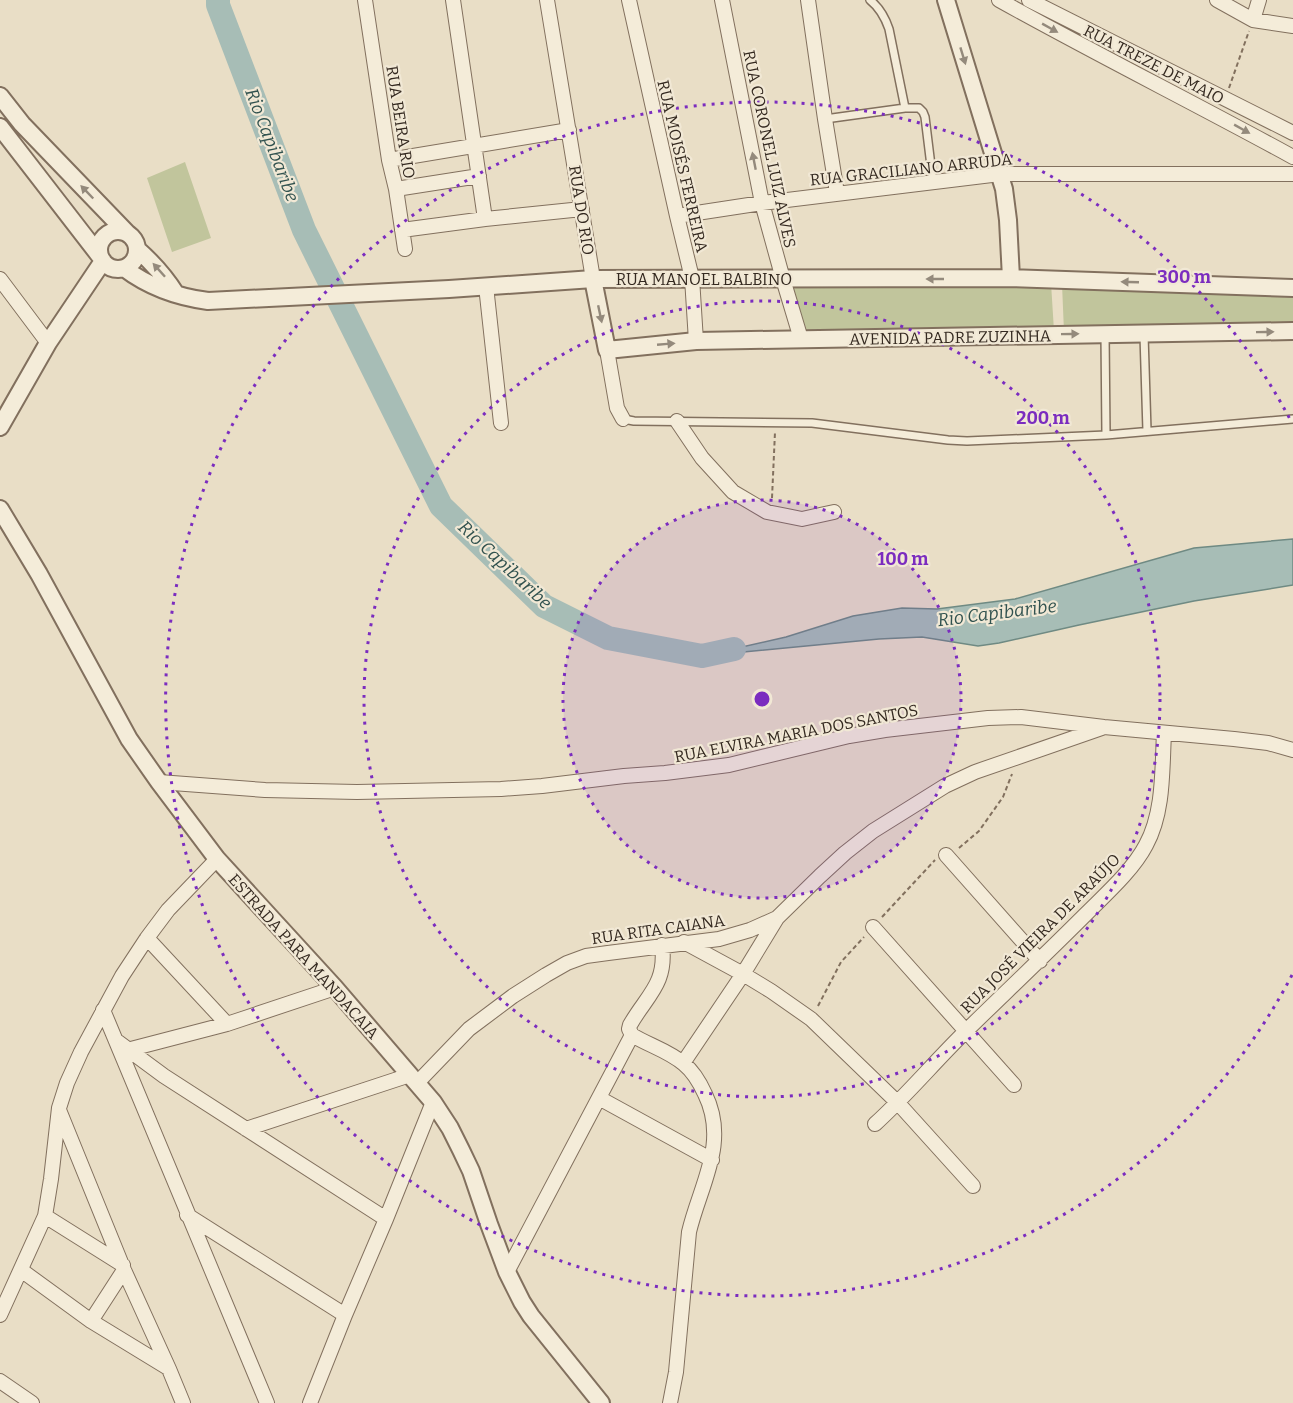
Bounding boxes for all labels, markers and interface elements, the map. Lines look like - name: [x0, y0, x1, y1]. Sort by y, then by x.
- street label: RUA TREZE DE MAIO: [1080, 21, 1227, 108]
- one-way arrow: [1042, 23, 1059, 33]
- one-way arrow: [959, 47, 968, 65]
- street label: RUA CORONEL LUIZ ALVES: [739, 48, 800, 250]
- street label: RUA BEIRA RIO: [382, 64, 419, 180]
- street label: RUA MOISÉS FERREIRA: [653, 78, 713, 255]
- water label: Rio Capibaribe: [240, 85, 304, 205]
- one-way arrow: [1233, 124, 1250, 134]
- street label: RUA GRACILIANO ARRUDA: [809, 149, 1014, 190]
- one-way arrow: [749, 152, 758, 171]
- street label: RUA DO RIO: [565, 164, 598, 256]
- one-way arrow: [81, 185, 95, 199]
- one-way arrow: [152, 262, 166, 277]
- text: 300 m: [1157, 266, 1211, 288]
- street label: RUA MANOEL BALBINO: [616, 270, 792, 289]
- one-way arrow: [925, 274, 944, 284]
- one-way arrow: [1120, 278, 1139, 287]
- one-way arrow: [596, 305, 605, 324]
- street label: AVENIDA PADRE ZUZINHA: [849, 326, 1052, 349]
- one-way arrow: [1256, 327, 1275, 337]
- one-way arrow: [1061, 329, 1080, 339]
- one-way arrow: [656, 339, 675, 349]
- text: 200 m: [1016, 407, 1070, 429]
- water label: Rio Capibaribe: [454, 516, 556, 614]
- text: 100 m: [877, 548, 929, 570]
- water label: Rio Capibaribe: [936, 595, 1058, 631]
- centre of rings: [752, 689, 772, 709]
- street label: RUA ELVIRA MARIA DOS SANTOS: [673, 701, 920, 766]
- street label: RUA JOSÉ VIEIRA DE ARAÚJO: [956, 849, 1124, 1017]
- street label: ESTRADA PARA MANDACAIA: [224, 870, 383, 1043]
- street label: RUA RITA CAIANA: [590, 911, 727, 948]

